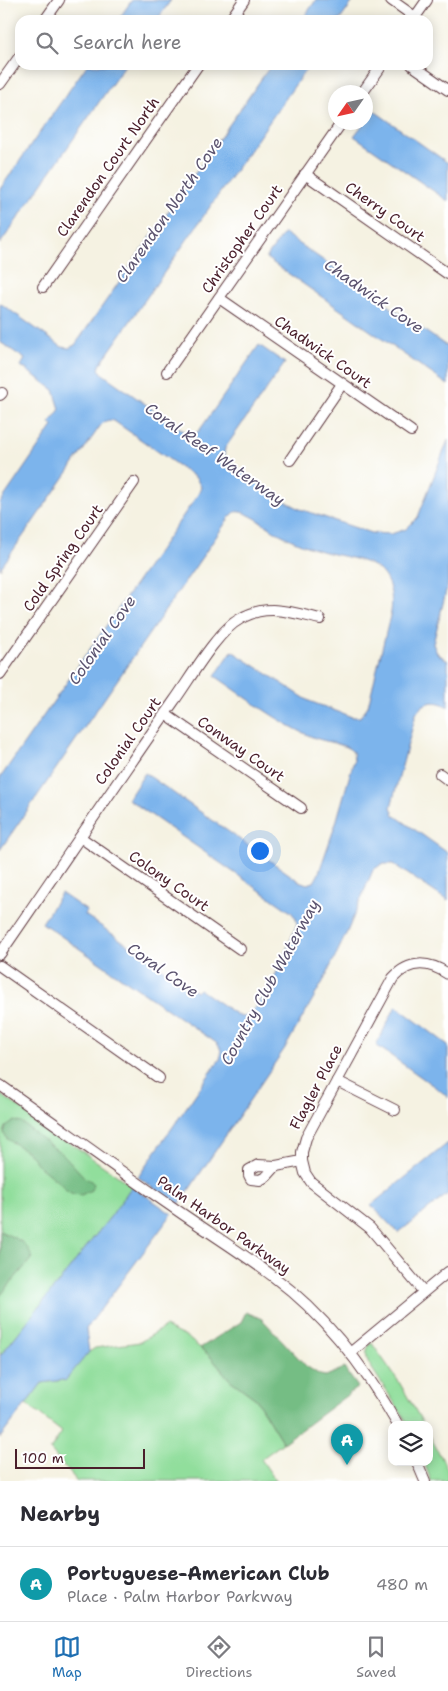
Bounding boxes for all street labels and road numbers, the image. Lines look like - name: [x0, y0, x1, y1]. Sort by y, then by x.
- street label: Clarendon Court North: [52, 93, 164, 241]
- street label: Cherry Court: [341, 177, 429, 247]
- street label: Christopher Court: [197, 181, 287, 297]
- street label: Chadwick Court: [270, 311, 376, 393]
- street label: Cold Spring Court: [18, 500, 108, 616]
- street label: Colonial Court: [90, 693, 166, 789]
- street label: Conway Court: [193, 711, 289, 787]
- street label: Colony Court: [125, 846, 213, 916]
- street label: Flagler Place: [285, 1041, 347, 1133]
- street label: Palm Harbor Parkway: [153, 1171, 295, 1279]

